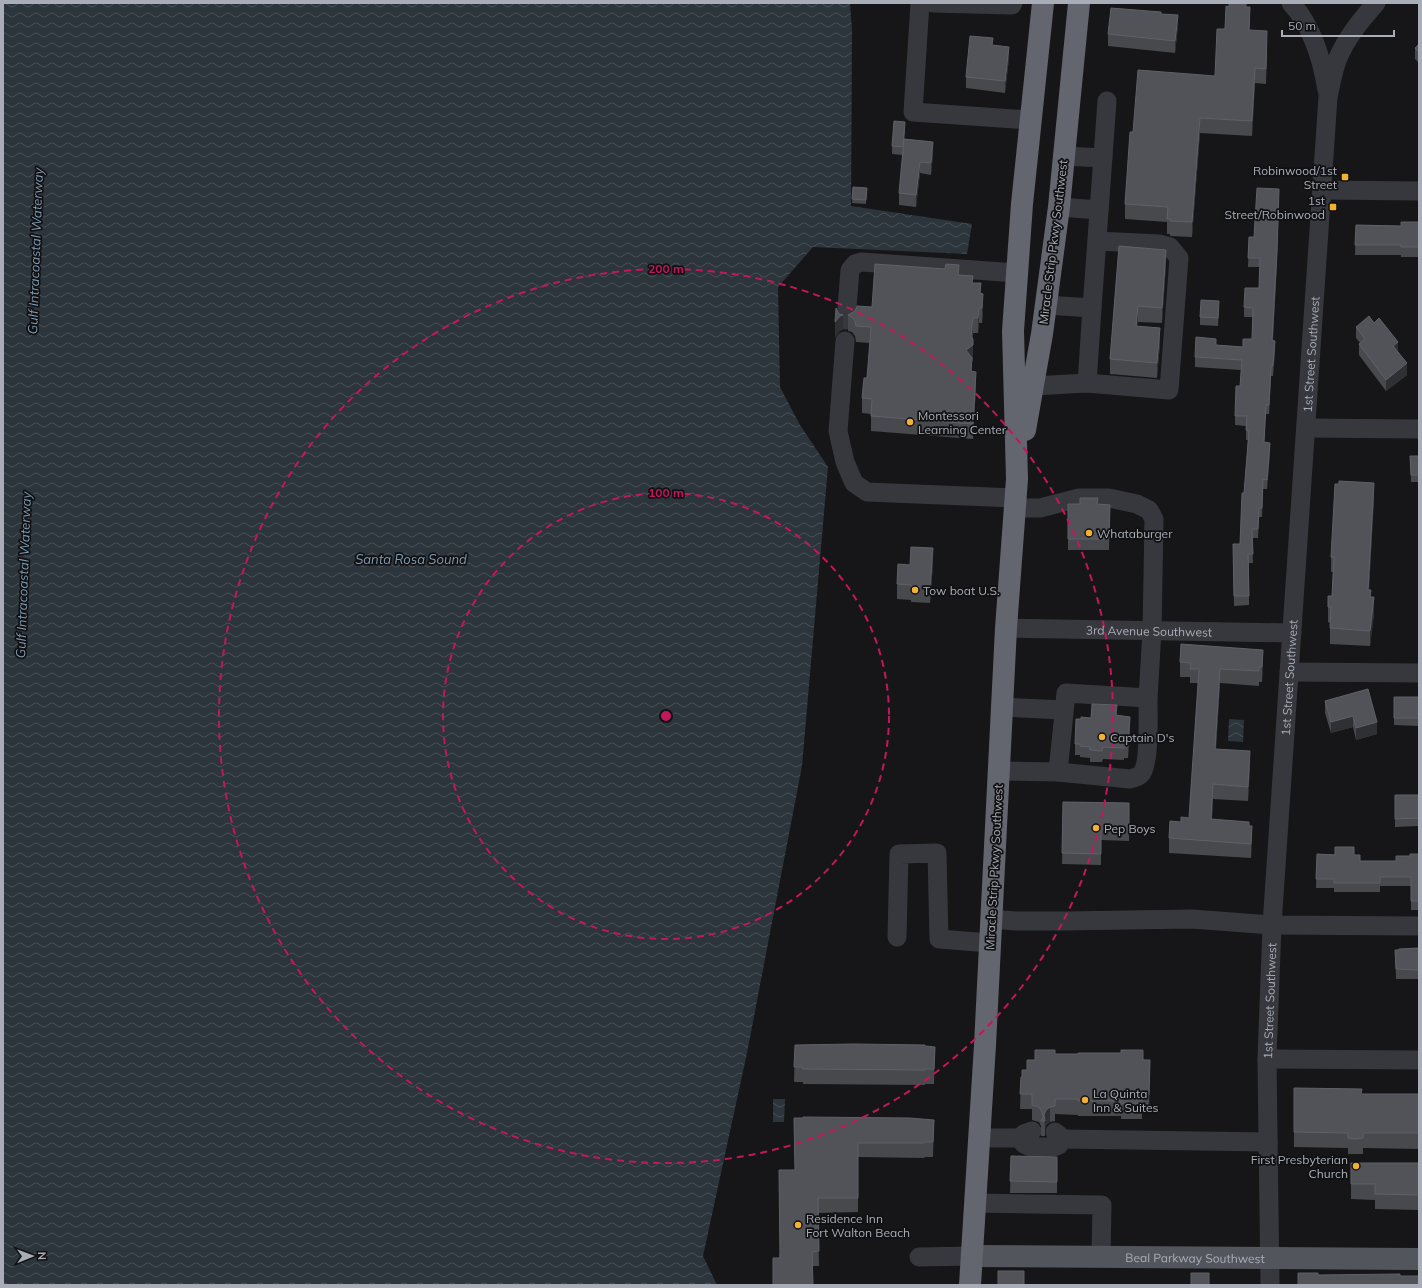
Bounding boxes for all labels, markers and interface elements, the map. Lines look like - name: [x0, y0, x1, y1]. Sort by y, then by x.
- scale bar: [1282, 12, 1394, 38]
- text: 50 m: [1288, 18, 1316, 33]
- street label: Miracle Strip Pkwy Southwest: [1035, 159, 1071, 325]
- place label: Robinwood/1st Street: [1253, 163, 1337, 192]
- water label: Gulf Intracoastal Waterway: [24, 166, 46, 335]
- marker: Robinwood/1st Street: [1340, 172, 1350, 182]
- place label: 1st Street/Robinwood: [1224, 193, 1325, 222]
- marker: 1st Street/Robinwood: [1328, 202, 1338, 212]
- text: 200 m: [648, 261, 684, 276]
- street label: 1st Street Southwest: [1299, 296, 1322, 413]
- place label: Montessori Learning Center: [918, 408, 1007, 437]
- marker: Montessori Learning Center: [905, 417, 915, 427]
- text: 100 m: [648, 485, 684, 500]
- water label: Gulf Intracoastal Waterway: [12, 490, 34, 659]
- place label: Whataburger: [1097, 526, 1173, 541]
- marker: Whataburger: [1084, 528, 1094, 538]
- water label: Santa Rosa Sound: [355, 551, 467, 567]
- place label: Tow boat U.S.: [923, 583, 1000, 598]
- marker: Tow boat U.S.: [910, 585, 920, 595]
- street label: 1st Street Southwest: [1277, 619, 1300, 736]
- street label: 3rd Avenue Southwest: [1086, 622, 1212, 639]
- centre of rings: [659, 709, 673, 723]
- place label: Captain D's: [1110, 730, 1174, 745]
- marker: Captain D's: [1097, 732, 1107, 742]
- street label: Miracle Strip Pkwy Southwest: [982, 784, 1006, 950]
- place label: Pep Boys: [1104, 821, 1156, 836]
- marker: Pep Boys: [1091, 823, 1101, 833]
- street label: 1st Street Southwest: [1259, 943, 1279, 1059]
- place label: La Quinta Inn & Suites: [1093, 1086, 1158, 1115]
- marker: La Quinta Inn & Suites: [1080, 1095, 1090, 1105]
- place label: First Presbyterian Church: [1251, 1152, 1348, 1181]
- marker: First Presbyterian Church: [1351, 1161, 1361, 1171]
- place label: Residence Inn Fort Walton Beach: [806, 1211, 910, 1240]
- marker: Residence Inn Fort Walton Beach: [793, 1220, 803, 1230]
- north arrow: [12, 1236, 52, 1276]
- street label: Beal Parkway Southwest: [1125, 1250, 1265, 1265]
- text: N: [35, 1252, 49, 1260]

